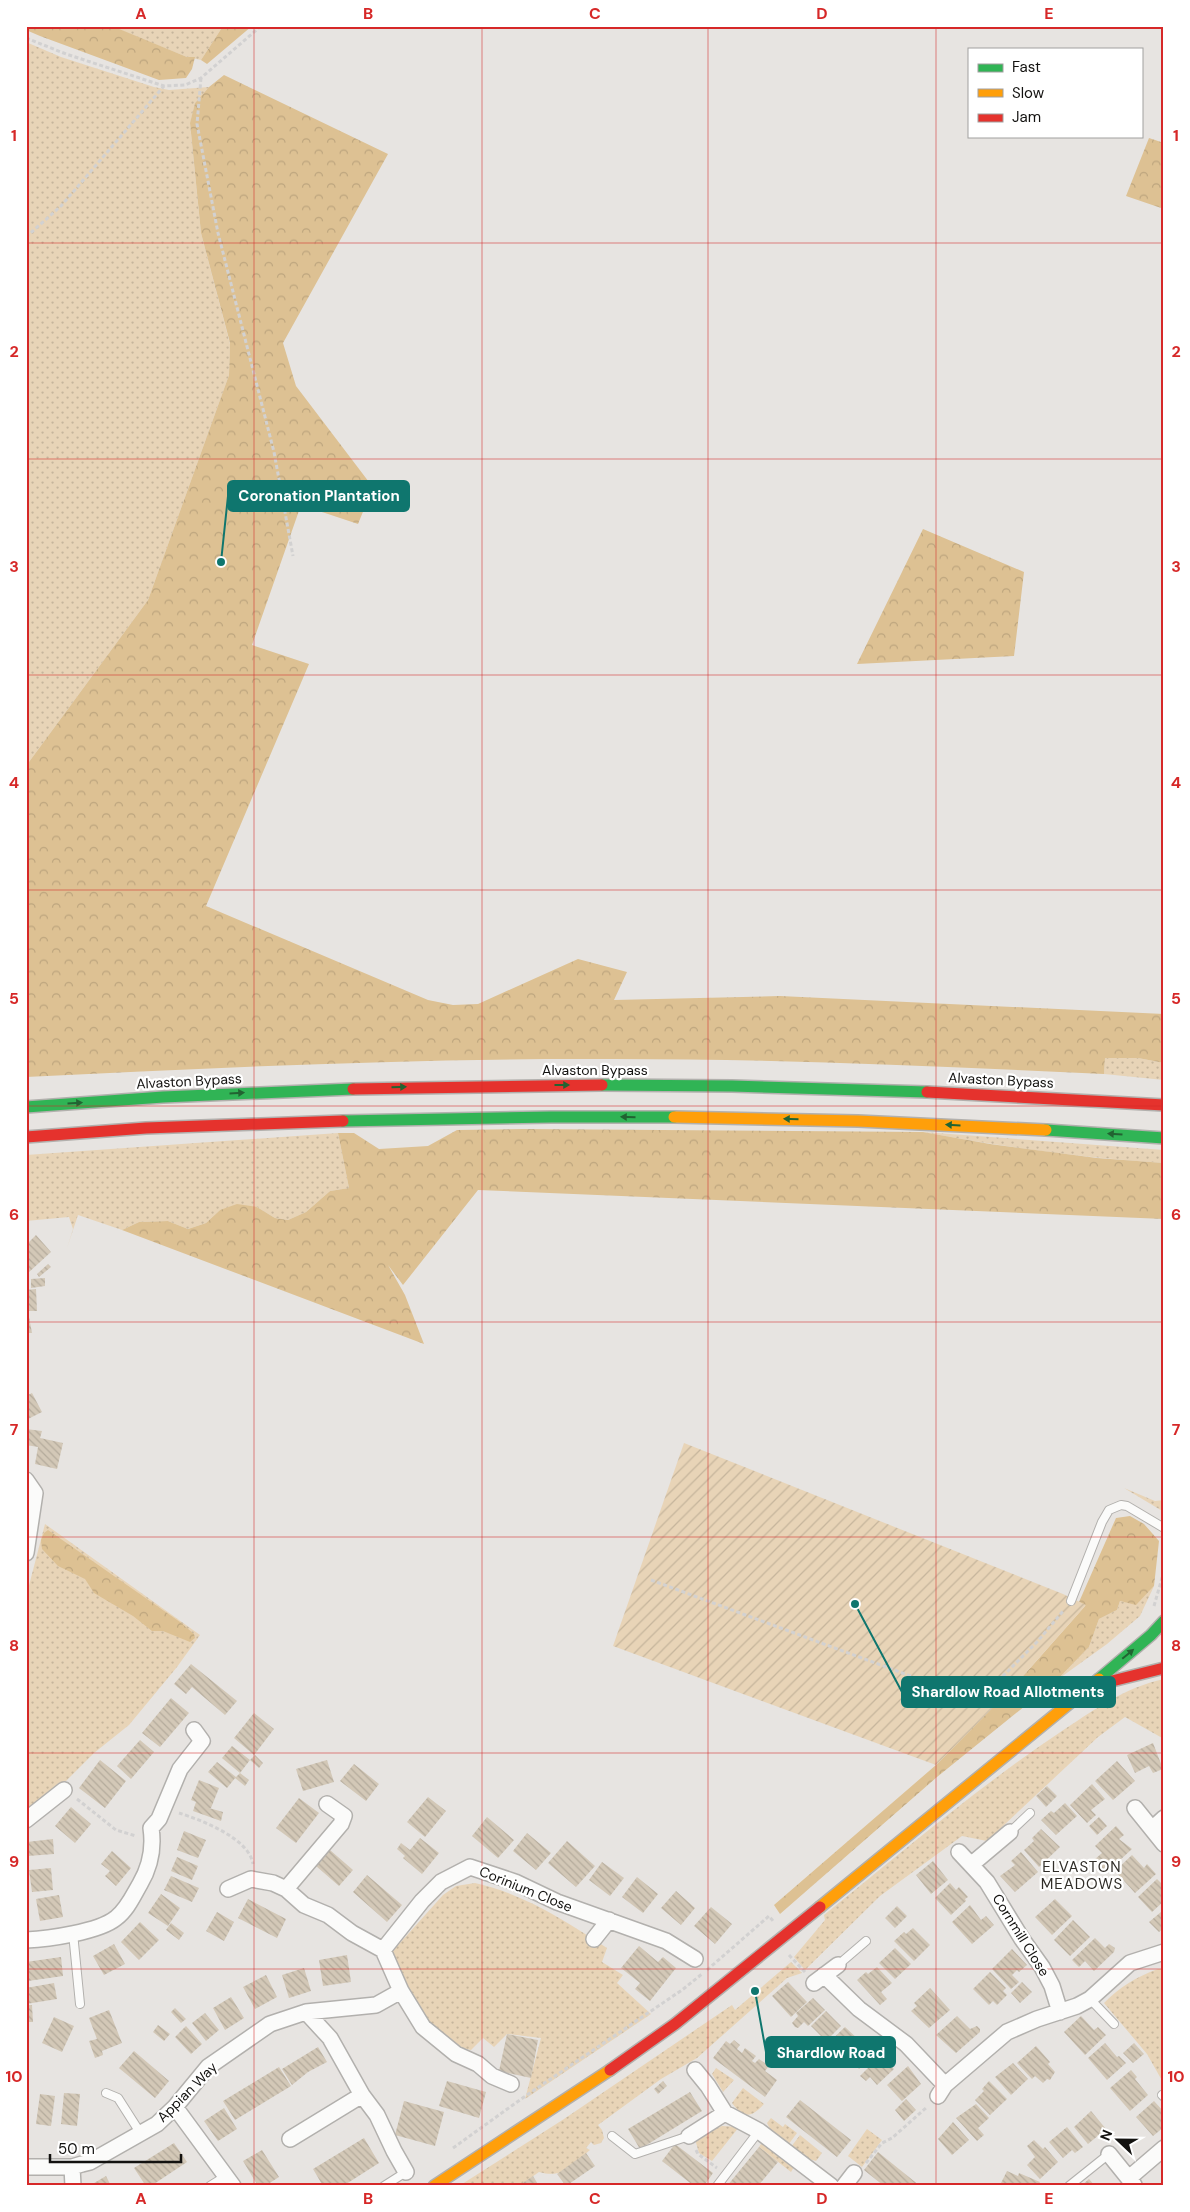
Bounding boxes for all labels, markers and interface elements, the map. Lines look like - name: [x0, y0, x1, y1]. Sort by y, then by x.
- text: A: [135, 3, 147, 24]
- text: B: [363, 3, 373, 24]
- text: C: [589, 3, 601, 24]
- text: D: [816, 3, 828, 24]
- text: E: [1044, 3, 1054, 24]
- legend: [968, 48, 1142, 138]
- text: Fast: [1012, 57, 1041, 77]
- text: Slow: [1012, 83, 1045, 103]
- text: Jam: [1012, 107, 1041, 127]
- text: 1: [11, 125, 17, 146]
- text: 1: [1173, 125, 1179, 146]
- text: 2: [9, 341, 19, 362]
- text: 2: [1171, 341, 1181, 362]
- callout: Coronation Plantation: [228, 481, 409, 511]
- text: Coronation Plantation: [238, 486, 400, 506]
- text: 3: [9, 556, 19, 577]
- text: 3: [1171, 556, 1181, 577]
- text: 4: [9, 772, 19, 793]
- text: 4: [1171, 772, 1181, 793]
- text: 5: [9, 988, 19, 1009]
- text: 5: [1171, 988, 1181, 1009]
- street label: Alvaston Bypass: [542, 1061, 648, 1079]
- street label: Alvaston Bypass: [948, 1068, 1054, 1092]
- street label: Alvaston Bypass: [136, 1069, 242, 1093]
- one-way arrow: [554, 1081, 570, 1089]
- one-way arrow: [392, 1082, 408, 1090]
- one-way arrow: [229, 1089, 245, 1097]
- one-way arrow: [67, 1099, 83, 1107]
- one-way arrow: [620, 1113, 636, 1121]
- one-way arrow: [782, 1114, 798, 1122]
- one-way arrow: [945, 1120, 961, 1128]
- one-way arrow: [1107, 1130, 1123, 1138]
- text: 6: [9, 1204, 19, 1225]
- text: 6: [1171, 1204, 1181, 1225]
- text: 7: [10, 1419, 19, 1440]
- text: 7: [1172, 1419, 1181, 1440]
- text: 8: [9, 1635, 19, 1656]
- text: 8: [1171, 1635, 1181, 1656]
- one-way arrow: [1121, 1649, 1134, 1660]
- callout: Shardlow Road Allotments: [902, 1677, 1115, 1707]
- text: Shardlow Road Allotments: [912, 1682, 1104, 1702]
- text: 9: [9, 1851, 19, 1872]
- text: 9: [1171, 1851, 1181, 1872]
- district label: ELVASTON MEADOWS: [1041, 1857, 1123, 1894]
- street label: Corinium Close: [477, 1862, 575, 1916]
- street label: Cornmill Close: [989, 1890, 1054, 1980]
- callout: Shardlow Road: [766, 2037, 895, 2067]
- text: Shardlow Road: [777, 2043, 885, 2063]
- street label: Appian Way: [153, 2058, 221, 2126]
- text: 10: [5, 2066, 23, 2087]
- text: 10: [1167, 2066, 1185, 2087]
- north arrow: [1092, 2114, 1142, 2164]
- text: N: [1096, 2127, 1116, 2143]
- scale bar: [50, 2132, 181, 2164]
- text: 50 m: [58, 2139, 95, 2159]
- text: A: [135, 2188, 147, 2209]
- text: B: [363, 2188, 373, 2209]
- text: C: [589, 2188, 601, 2209]
- text: D: [816, 2188, 828, 2209]
- text: E: [1044, 2188, 1054, 2209]

